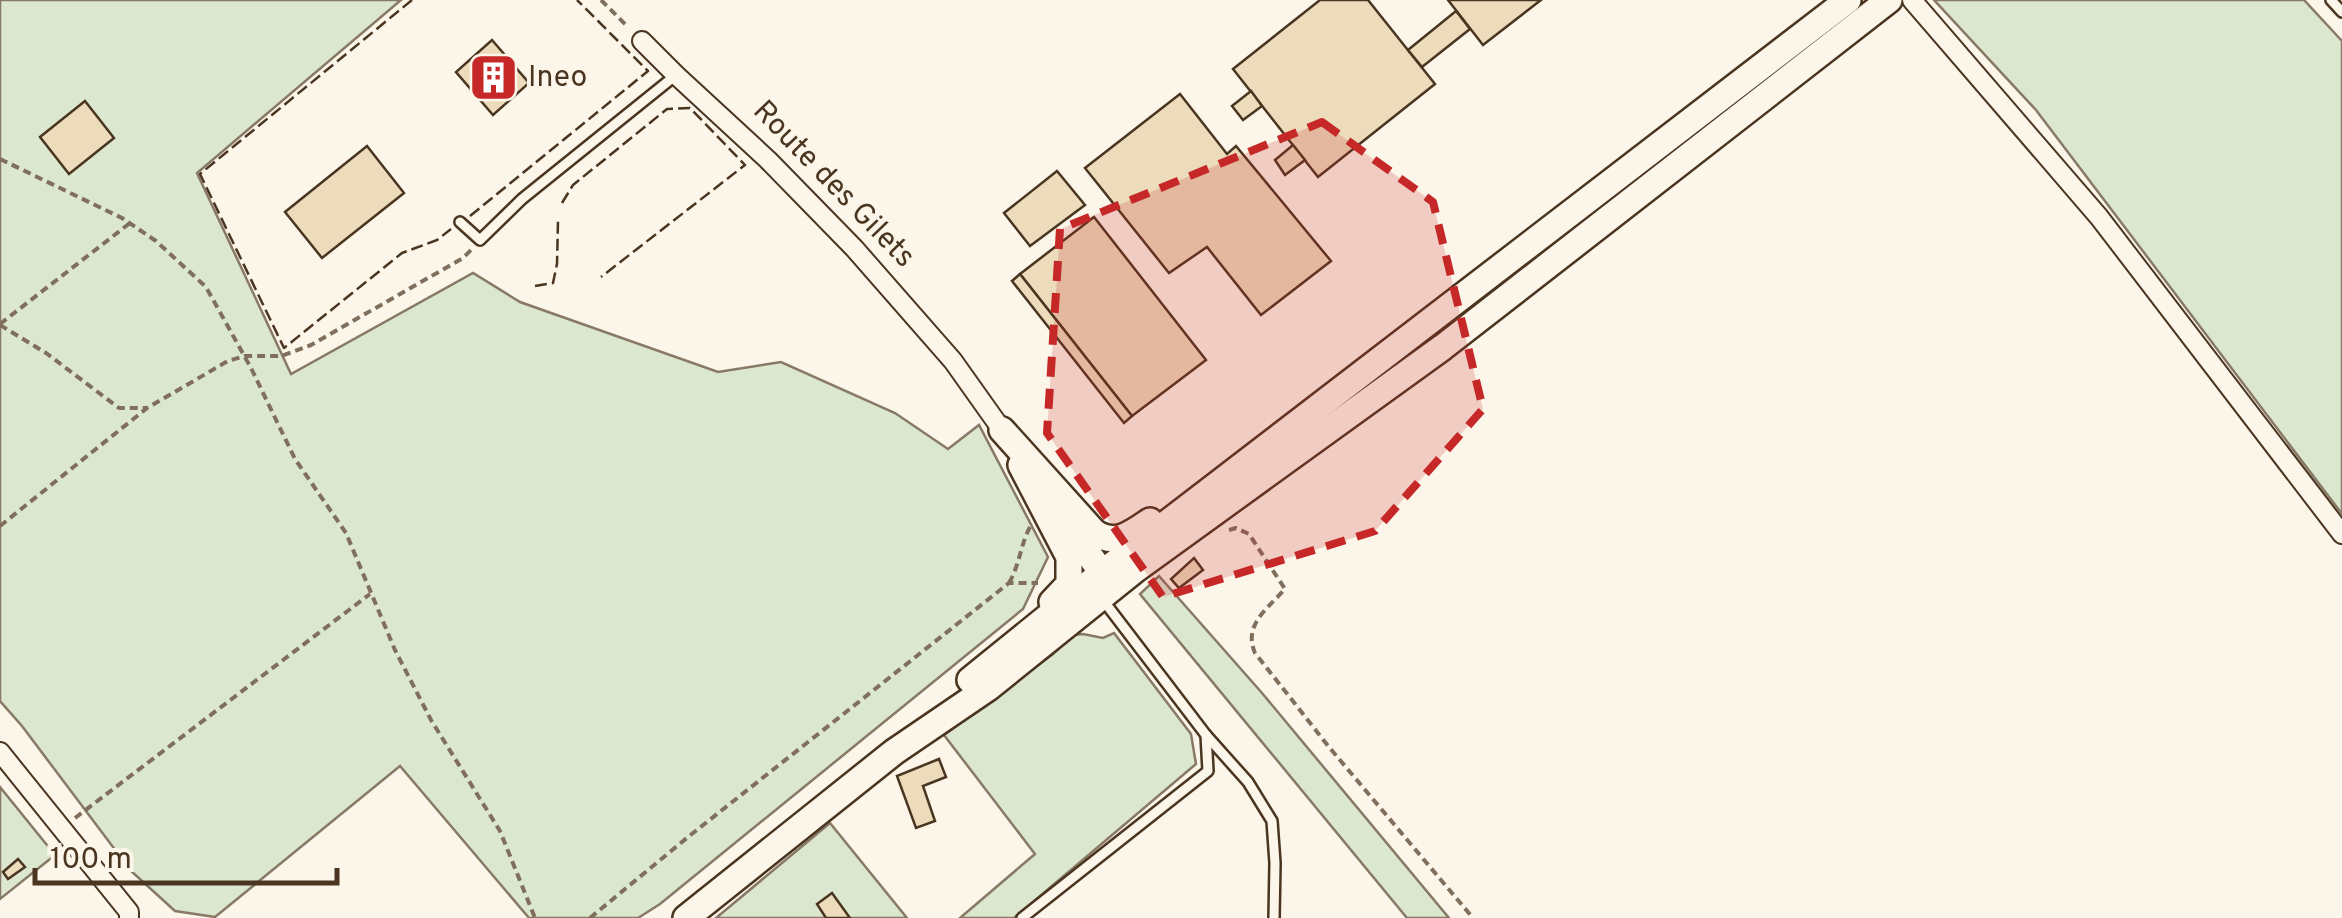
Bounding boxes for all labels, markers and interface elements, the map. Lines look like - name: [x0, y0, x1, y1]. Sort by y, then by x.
- building icon: Ineo: [467, 52, 519, 104]
- place label: Ineo: [528, 60, 587, 97]
- street label: Route des Gilets: [744, 94, 922, 276]
- scale bar: [35, 823, 338, 885]
- text: 100 m: [50, 842, 132, 879]

